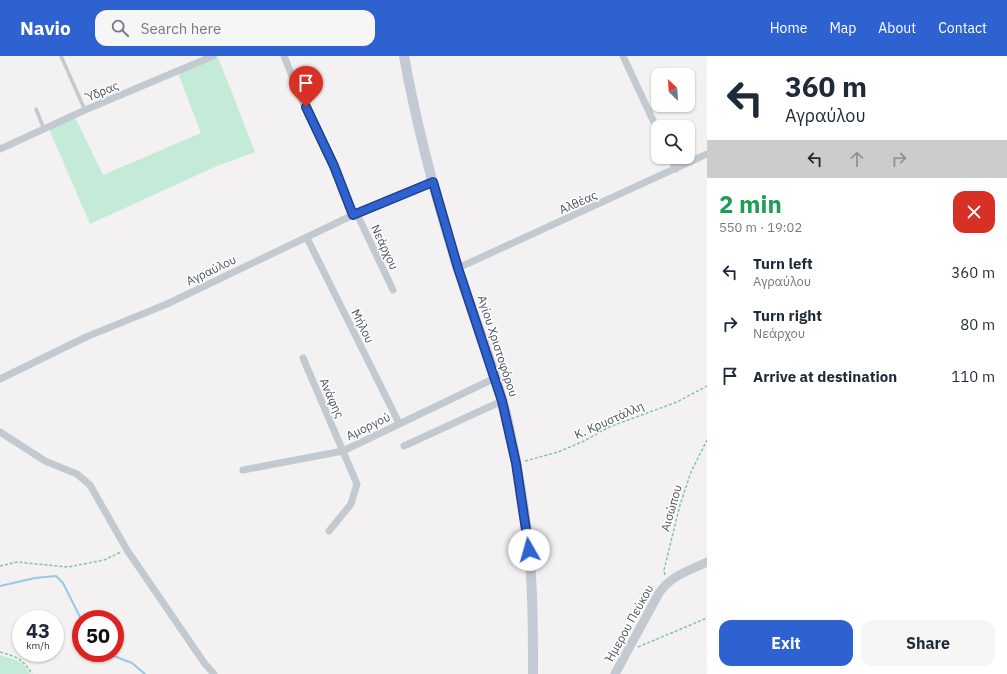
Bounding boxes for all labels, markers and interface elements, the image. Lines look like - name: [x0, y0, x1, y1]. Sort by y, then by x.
- search box: [95, 10, 375, 46]
- text: Navio: [20, 16, 71, 40]
- icon: search: [109, 17, 131, 39]
- text: Search here: [141, 19, 221, 38]
- text: Home: [770, 19, 807, 37]
- text: Map: [829, 19, 856, 37]
- text: About: [878, 19, 916, 37]
- text: Contact: [938, 19, 987, 37]
- pin: [289, 66, 323, 107]
- north arrow: [651, 68, 695, 112]
- map controls: [651, 68, 695, 164]
- text: 360 m: [785, 68, 867, 105]
- icon: arrive: [295, 72, 317, 94]
- icon: left: [719, 72, 771, 124]
- street label: Ύδρας: [82, 77, 121, 105]
- text: Αγραύλου: [785, 104, 866, 127]
- button: search: [651, 120, 695, 164]
- icon: left: [804, 148, 826, 170]
- icon: ahead: [846, 148, 868, 170]
- icon: right: [888, 148, 910, 170]
- street label: Αλθέας: [557, 187, 600, 217]
- text: 2 min: [719, 188, 782, 220]
- button: close: [953, 191, 995, 233]
- text: 550 m · 19:02: [719, 219, 802, 236]
- street label: Νεάρχου: [368, 222, 402, 272]
- street label: Αγραύλου: [184, 251, 238, 289]
- text: Turn left: [753, 254, 813, 273]
- icon: left: [719, 261, 741, 283]
- text: 360 m: [951, 263, 995, 282]
- text: Αγραύλου: [753, 273, 811, 290]
- street label: Αγίου Χριστοφόρου: [475, 293, 521, 399]
- text: Turn right: [753, 306, 822, 325]
- street label: Μήλου: [348, 307, 378, 345]
- icon: right: [719, 313, 741, 335]
- text: 80 m: [960, 315, 995, 334]
- text: Νεάρχου: [753, 325, 805, 342]
- icon: arrive: [719, 365, 741, 387]
- text: Arrive at destination: [753, 367, 897, 386]
- text: 110 m: [951, 367, 995, 386]
- street label: Ανάφης: [317, 376, 348, 421]
- street label: Κ. Κρυστάλλη: [572, 398, 646, 442]
- street label: Αμοργού: [343, 409, 393, 443]
- street label: Αισώπου: [657, 483, 685, 533]
- position arrow: [508, 529, 550, 571]
- street label: Ήμερου Πεύκου: [601, 582, 656, 665]
- speed limit sign: 50: [72, 610, 124, 662]
- text: 43: [26, 617, 50, 644]
- button: Exit: [719, 620, 853, 666]
- button: Share: [861, 620, 995, 666]
- text: km/h: [26, 639, 50, 652]

